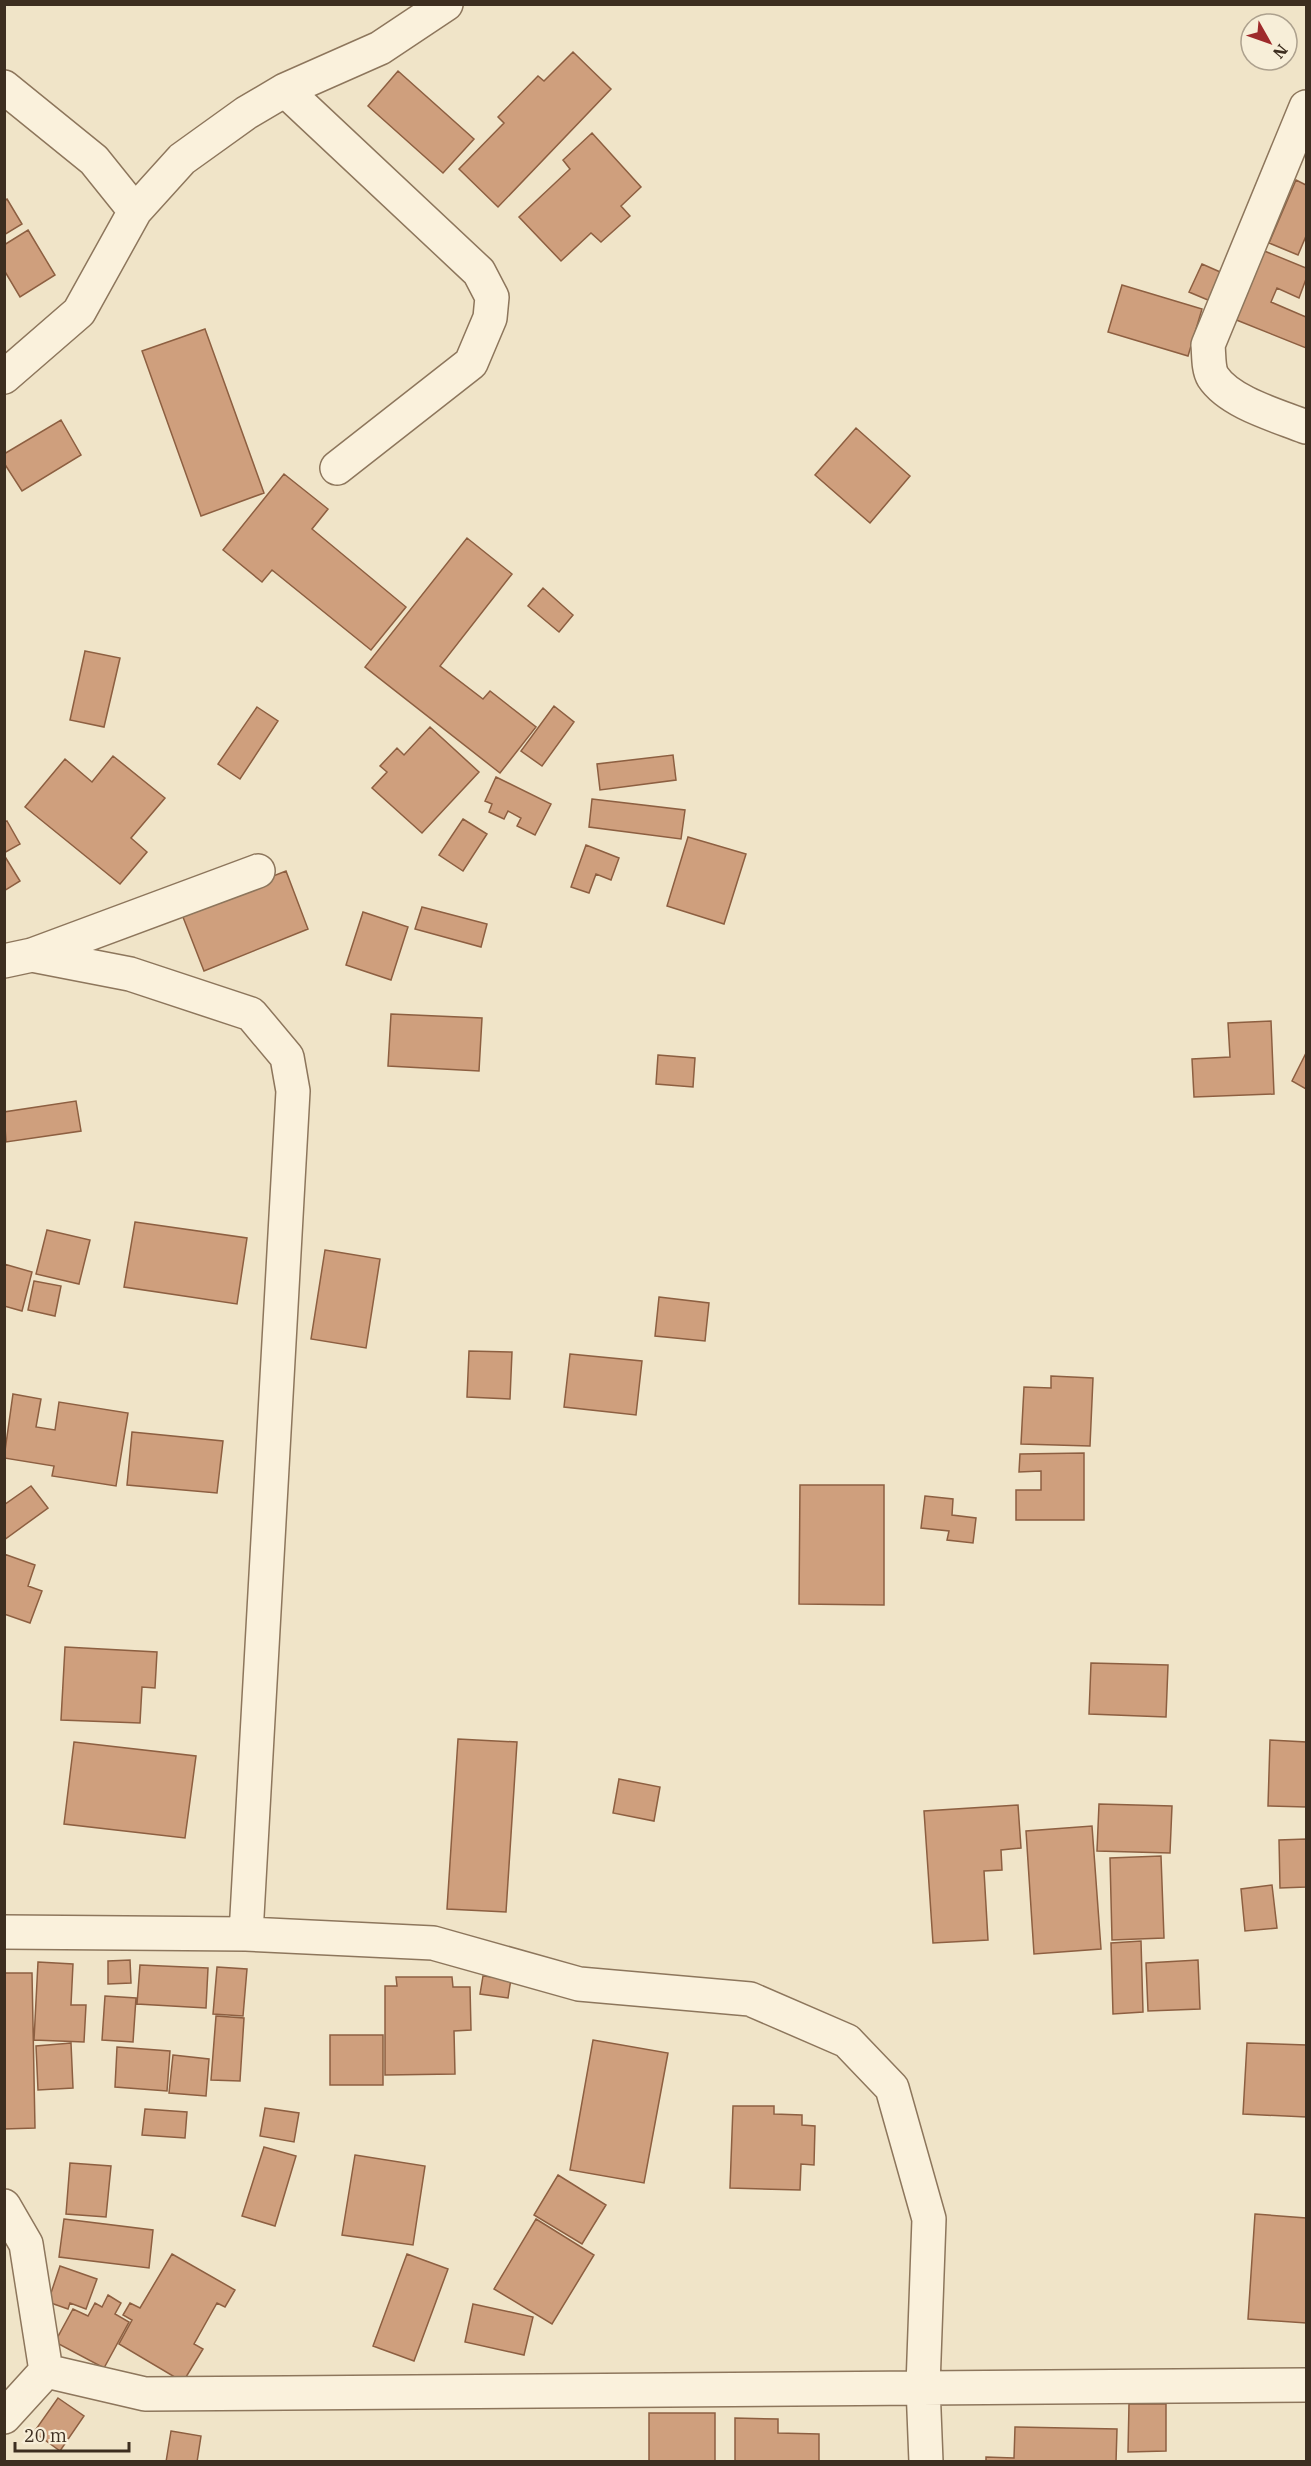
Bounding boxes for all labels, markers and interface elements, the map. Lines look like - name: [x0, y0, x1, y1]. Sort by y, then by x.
- north arrow: [1239, 12, 1299, 72]
- text: N: [1269, 40, 1292, 63]
- scale bar: [15, 2415, 129, 2453]
- text: 20 m: [24, 2424, 67, 2447]

